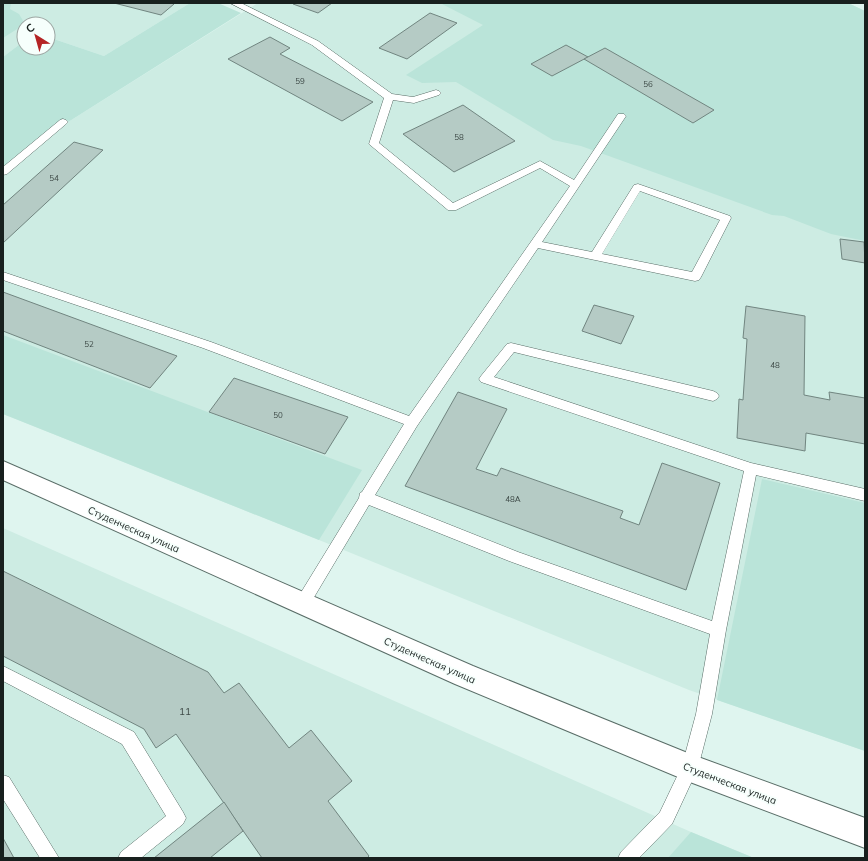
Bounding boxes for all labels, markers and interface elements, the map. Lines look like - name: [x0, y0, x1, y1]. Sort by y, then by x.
- north arrow: [16, 16, 56, 56]
- text: С: [23, 20, 38, 36]
- house number: 59: [295, 76, 305, 86]
- house number: 56: [643, 79, 653, 89]
- house number: 58: [454, 132, 464, 142]
- house number: 54: [49, 173, 59, 183]
- house number: 52: [84, 339, 94, 349]
- house number: 48: [770, 360, 780, 370]
- house number: 50: [273, 410, 283, 420]
- house number: 48А: [505, 494, 521, 504]
- street label: Студенческая улица: [86, 503, 182, 556]
- street label: Студенческая улица: [382, 634, 478, 687]
- house number: 11: [179, 705, 191, 718]
- street label: Студенческая улица: [681, 760, 778, 807]

